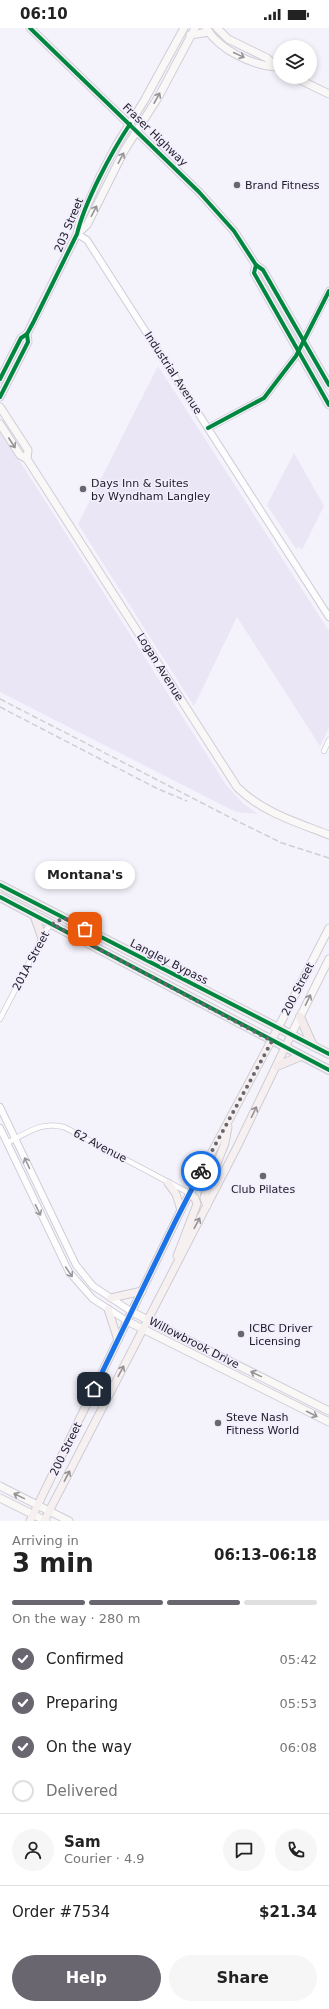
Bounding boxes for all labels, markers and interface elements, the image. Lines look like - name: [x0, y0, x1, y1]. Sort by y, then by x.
- text: 06:10: [20, 5, 68, 23]
- map controls: [273, 40, 317, 84]
- button: layers: [273, 40, 317, 84]
- one-way arrow: [233, 52, 245, 59]
- one-way arrow: [154, 92, 162, 104]
- street label: Fraser Highway: [120, 101, 190, 169]
- one-way arrow: [117, 152, 125, 164]
- place label: Brand Fitness: [245, 179, 320, 192]
- marker: Brand Fitness: [232, 180, 242, 190]
- street label: 203 Street: [52, 195, 87, 254]
- one-way arrow: [91, 205, 98, 217]
- street label: Industrial Avenue: [141, 329, 205, 417]
- one-way arrow: [8, 437, 16, 448]
- place label: Days Inn & Suites by Wyndham Langley: [91, 477, 211, 503]
- marker: Days Inn & Suites by Wyndham Langley: [78, 484, 88, 494]
- street label: Logan Avenue: [134, 631, 186, 704]
- callout: Montana's: [35, 861, 135, 889]
- text: Montana's: [47, 867, 123, 882]
- pin: [68, 912, 102, 946]
- icon: bag: [74, 918, 96, 940]
- street label: 201A Street: [10, 928, 52, 993]
- street label: Langley Bypass: [128, 937, 210, 987]
- street label: 200 Street: [279, 960, 317, 1018]
- one-way arrow: [305, 995, 312, 1007]
- one-way arrow: [251, 1106, 258, 1118]
- street label: 62 Avenue: [71, 1127, 129, 1166]
- courier: [181, 1151, 221, 1191]
- one-way arrow: [23, 1157, 31, 1169]
- icon: bike: [190, 1160, 212, 1182]
- marker: Club Pilates: [258, 1171, 268, 1181]
- place label: Club Pilates: [231, 1183, 295, 1196]
- one-way arrow: [35, 1204, 42, 1216]
- one-way arrow: [194, 1218, 202, 1230]
- one-way arrow: [65, 1266, 73, 1277]
- street label: Willowbrook Drive: [147, 1315, 241, 1371]
- place label: ICBC Driver Licensing: [249, 1322, 313, 1348]
- marker: ICBC Driver Licensing: [236, 1329, 246, 1339]
- one-way arrow: [118, 1365, 125, 1377]
- one-way arrow: [250, 1370, 262, 1377]
- pin: [77, 1372, 111, 1406]
- icon: home: [83, 1378, 105, 1400]
- one-way arrow: [306, 1410, 318, 1418]
- place label: Steve Nash Fitness World: [226, 1411, 299, 1437]
- marker: Steve Nash Fitness World: [213, 1418, 223, 1428]
- street label: 200 Street: [47, 1420, 85, 1478]
- one-way arrow: [64, 1471, 71, 1483]
- one-way arrow: [13, 1492, 25, 1499]
- text: Arriving in: [12, 1533, 79, 1548]
- text: 06:13–06:18: [214, 1546, 317, 1564]
- text: 3 min: [12, 1548, 94, 1578]
- text: On the way · 280 m: [12, 1611, 140, 1626]
- icon: check: [12, 1648, 34, 1670]
- text: Confirmed: [46, 1650, 124, 1668]
- text: 05:42: [280, 1652, 317, 1667]
- icon: check: [12, 1692, 34, 1714]
- text: Preparing: [46, 1694, 118, 1712]
- text: 05:53: [280, 1696, 317, 1711]
- icon: check: [12, 1736, 34, 1758]
- text: On the way: [46, 1738, 132, 1756]
- text: 06:08: [280, 1740, 317, 1755]
- text: Delivered: [46, 1782, 118, 1800]
- button: person: [12, 1829, 54, 1871]
- button: chat: [223, 1829, 265, 1871]
- button: phone: [275, 1829, 317, 1871]
- text: Sam: [64, 1833, 101, 1851]
- text: Courier · 4.9: [64, 1851, 145, 1866]
- text: Order #7534: [12, 1903, 110, 1921]
- text: $21.34: [259, 1903, 317, 1921]
- button: Help: [12, 1955, 161, 2001]
- button: Share: [169, 1955, 317, 2001]

